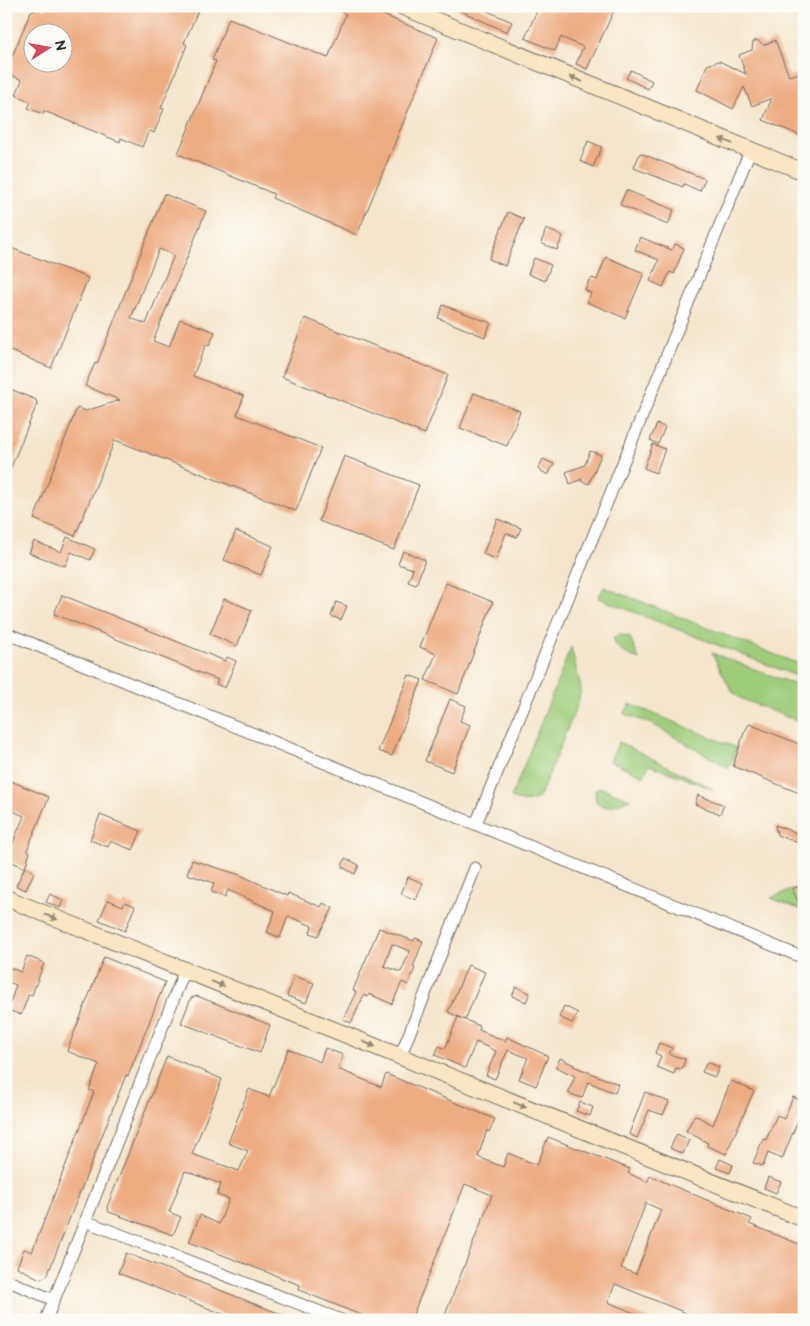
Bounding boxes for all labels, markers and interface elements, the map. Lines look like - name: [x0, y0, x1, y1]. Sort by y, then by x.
- north arrow: [22, 22, 72, 72]
- text: N: [51, 39, 70, 52]
- one-way arrow: [569, 74, 583, 82]
- one-way arrow: [719, 136, 733, 144]
- one-way arrow: [44, 913, 59, 921]
- one-way arrow: [211, 980, 226, 988]
- one-way arrow: [362, 1041, 376, 1049]
- one-way arrow: [513, 1101, 528, 1109]

